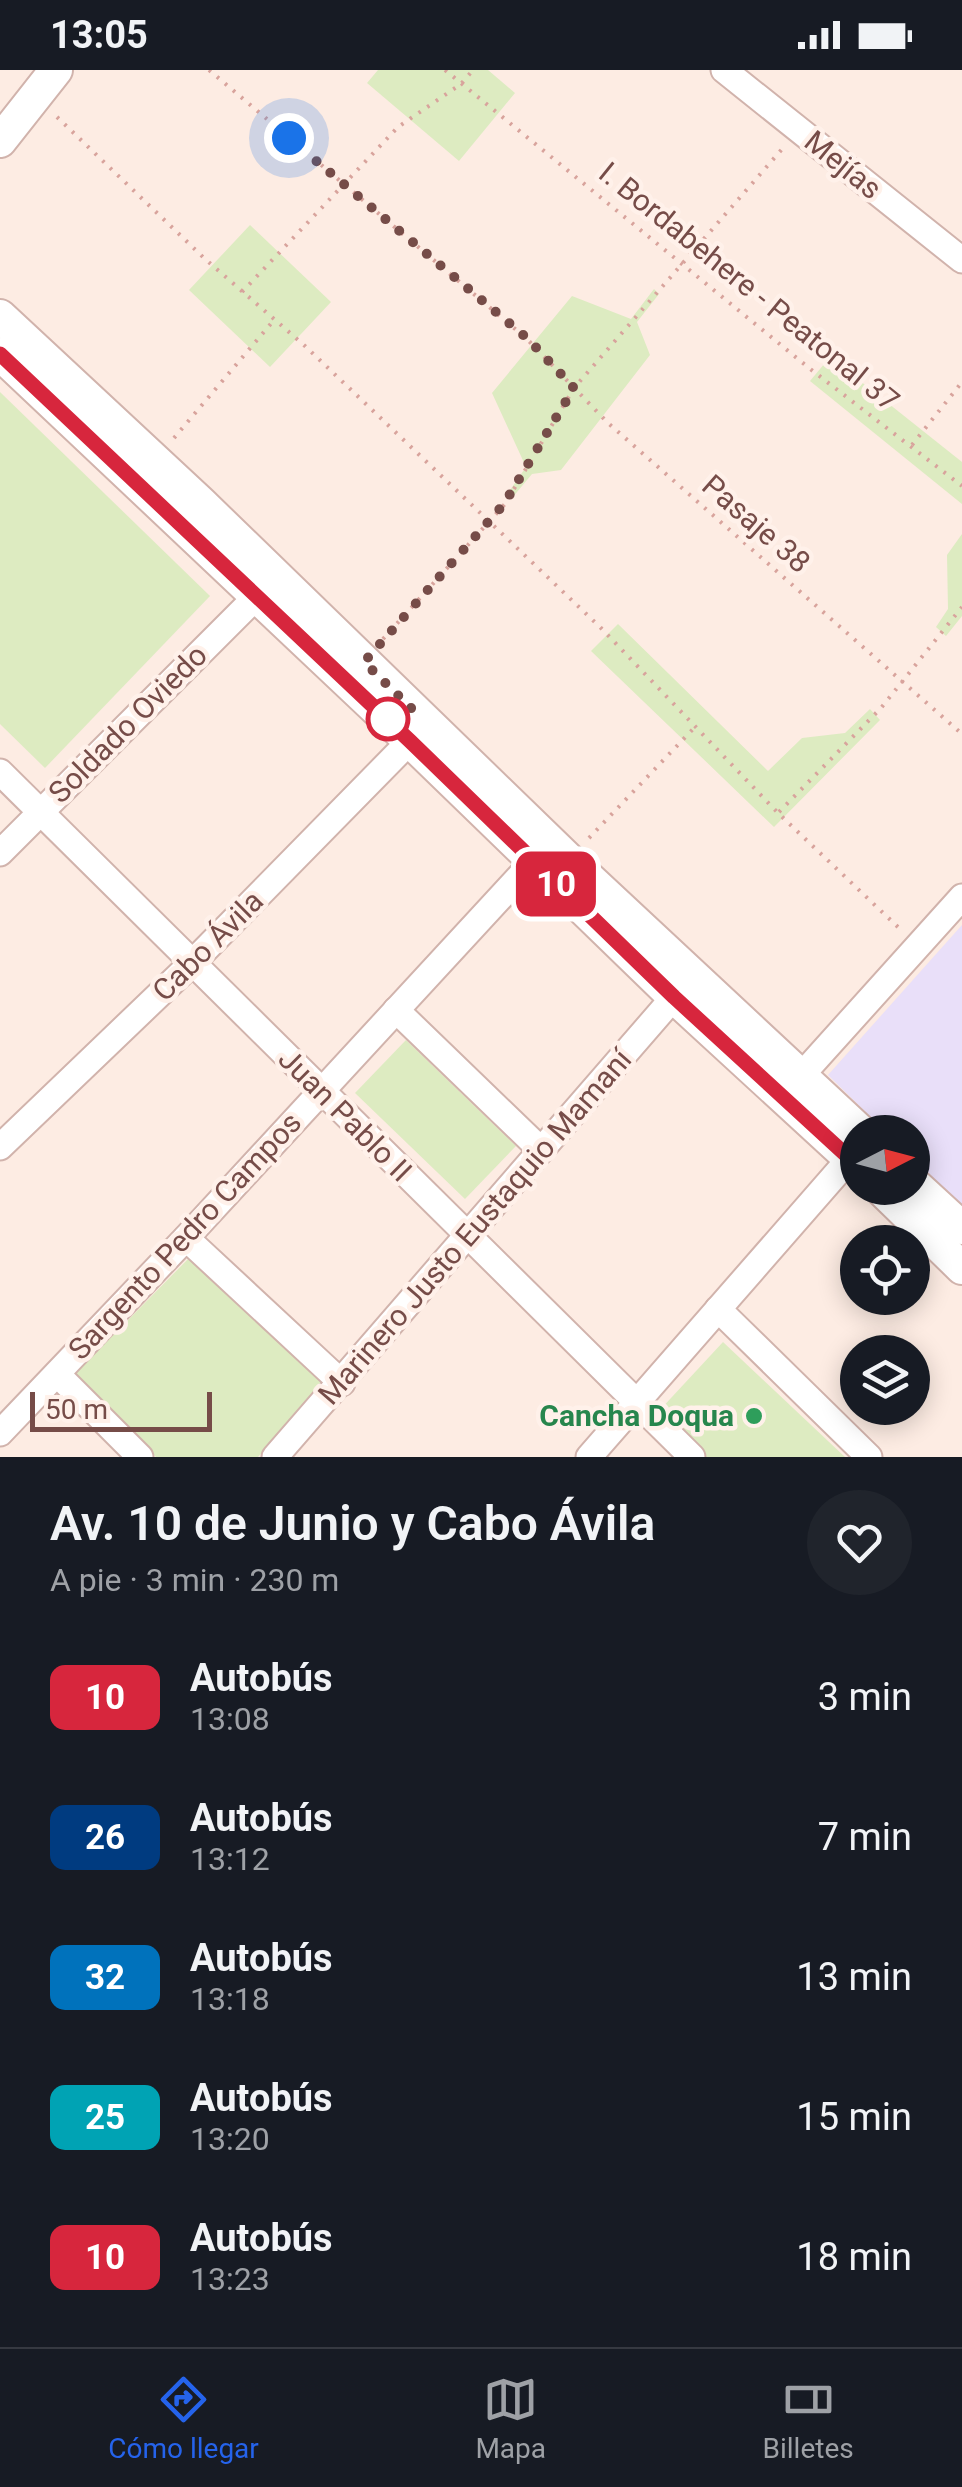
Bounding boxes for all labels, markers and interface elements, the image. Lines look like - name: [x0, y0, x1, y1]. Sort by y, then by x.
- text: 13:05: [50, 13, 148, 57]
- your location: [264, 113, 314, 163]
- street label: Mejías: [798, 123, 889, 206]
- street label: I. Bordabehere - Peatonal 37: [592, 155, 906, 418]
- street label: Pasaje 38: [695, 467, 817, 580]
- street label: Soldado Oviedo: [41, 637, 214, 810]
- unlabelled marker: [367, 698, 409, 740]
- line badge: 10: [511, 852, 601, 916]
- text: 10: [536, 864, 576, 905]
- street label: Cabo Ávila: [145, 883, 270, 1008]
- street label: Juan Pablo II: [272, 1041, 419, 1188]
- street label: Marinero Justo Eustaquio Mamaní: [311, 1041, 639, 1411]
- street label: Sargento Pedro Campos: [61, 1105, 308, 1366]
- north arrow: [840, 1115, 930, 1205]
- map controls: [840, 1115, 930, 1425]
- button: locate: [840, 1225, 930, 1315]
- button: layers: [840, 1335, 930, 1425]
- scale bar: [30, 1387, 212, 1432]
- text: 50 m: [45, 1393, 108, 1426]
- place label: Cancha Doqua: [539, 1398, 734, 1433]
- marker: Cancha Doqua: [743, 1405, 765, 1427]
- button: heart: [807, 1490, 912, 1595]
- text: Av. 10 de Junio y Cabo Ávila: [50, 1495, 655, 1552]
- text: A pie · 3 min · 230 m: [50, 1561, 339, 1599]
- text: Autobús: [190, 1656, 333, 1700]
- text: 3 min: [818, 1675, 912, 1719]
- text: 10: [85, 1677, 125, 1718]
- text: 13:08: [190, 1700, 270, 1738]
- text: Autobús: [190, 1796, 333, 1840]
- text: 7 min: [818, 1815, 912, 1859]
- text: 26: [85, 1817, 125, 1858]
- text: 13:12: [190, 1840, 270, 1878]
- text: Autobús: [190, 1936, 333, 1980]
- text: 13 min: [796, 1955, 912, 1999]
- text: 32: [85, 1957, 125, 1998]
- text: 13:18: [190, 1980, 270, 2018]
- text: Autobús: [190, 2076, 333, 2120]
- text: 15 min: [796, 2095, 912, 2139]
- text: 25: [85, 2097, 125, 2138]
- text: 13:20: [190, 2120, 270, 2158]
- text: Autobús: [190, 2216, 333, 2260]
- text: 18 min: [796, 2235, 912, 2279]
- text: 10: [85, 2237, 125, 2278]
- text: 13:23: [190, 2260, 270, 2298]
- tab: Cómo llegar: [108, 2372, 259, 2465]
- tab: Mapa: [475, 2372, 546, 2465]
- tab: Billetes: [763, 2372, 854, 2465]

